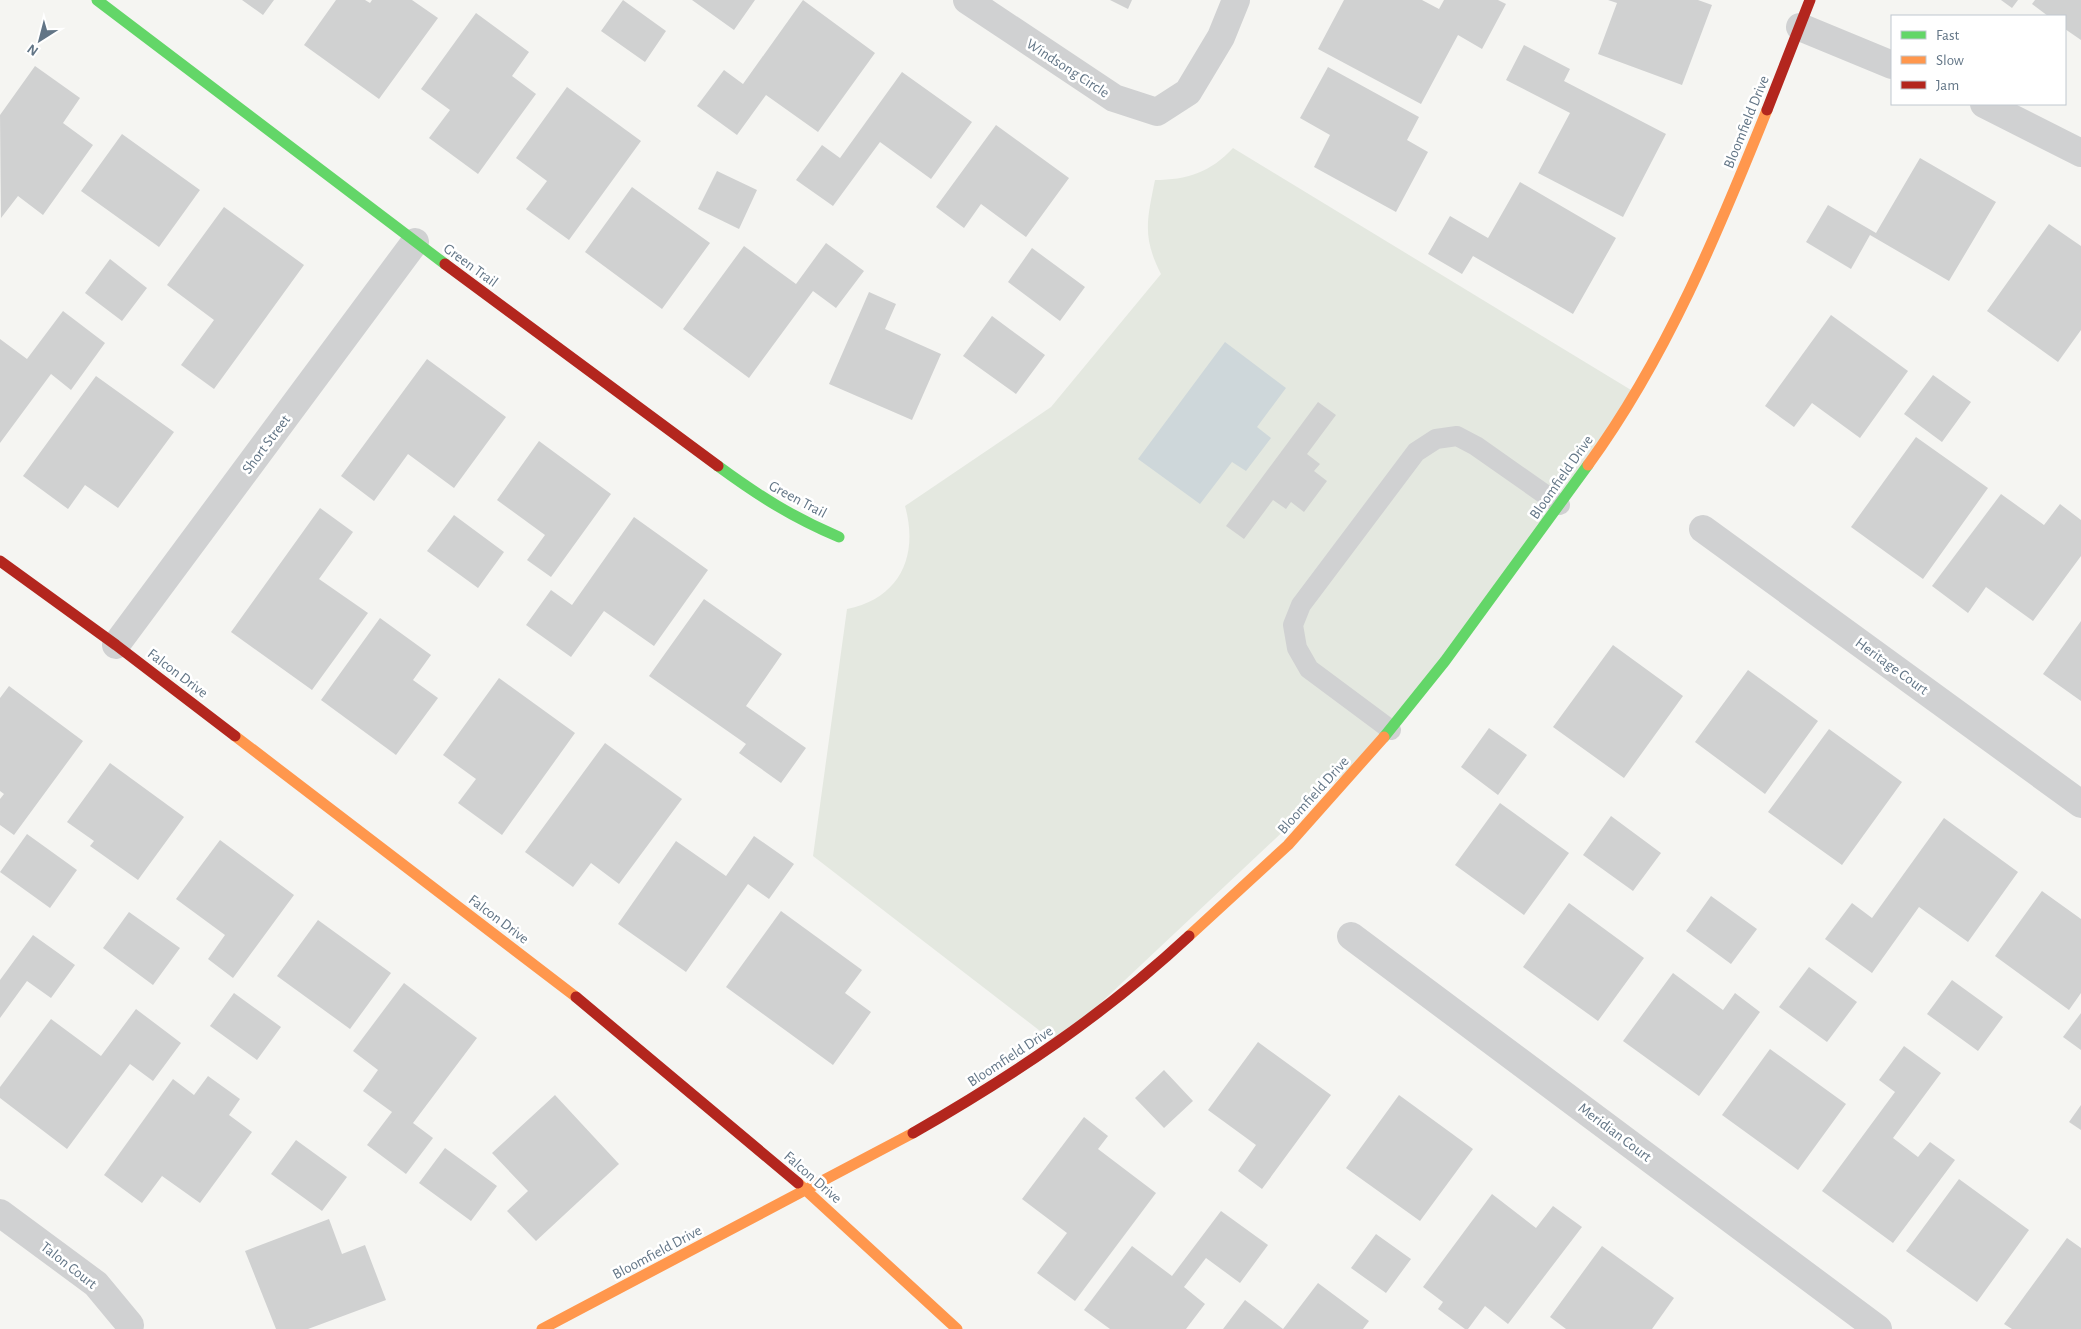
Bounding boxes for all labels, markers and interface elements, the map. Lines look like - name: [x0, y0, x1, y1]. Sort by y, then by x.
- north arrow: [15, 15, 65, 65]
- legend: [1891, 15, 2066, 105]
- text: Fast: [1936, 28, 1960, 43]
- street label: Windsong Circle: [1024, 36, 1112, 101]
- text: N: [25, 41, 41, 58]
- text: Slow: [1936, 53, 1964, 68]
- street label: Bloomfield Drive: [1721, 74, 1772, 171]
- text: Jam: [1936, 78, 1959, 93]
- street label: Green Trail: [441, 241, 501, 290]
- street label: Short Street: [240, 412, 293, 477]
- street label: Bloomfield Drive: [1527, 433, 1596, 522]
- street label: Green Trail: [766, 478, 829, 521]
- street label: Heritage Court: [1853, 635, 1931, 698]
- street label: Falcon Drive: [145, 646, 211, 701]
- street label: Bloomfield Drive: [1275, 754, 1352, 837]
- street label: Falcon Drive: [466, 892, 532, 947]
- street label: Bloomfield Drive: [965, 1023, 1056, 1090]
- street label: Meridian Court: [1575, 1100, 1654, 1165]
- street label: Falcon Drive: [781, 1148, 844, 1206]
- street label: Bloomfield Drive: [610, 1223, 704, 1282]
- street label: Talon Court: [38, 1239, 100, 1292]

